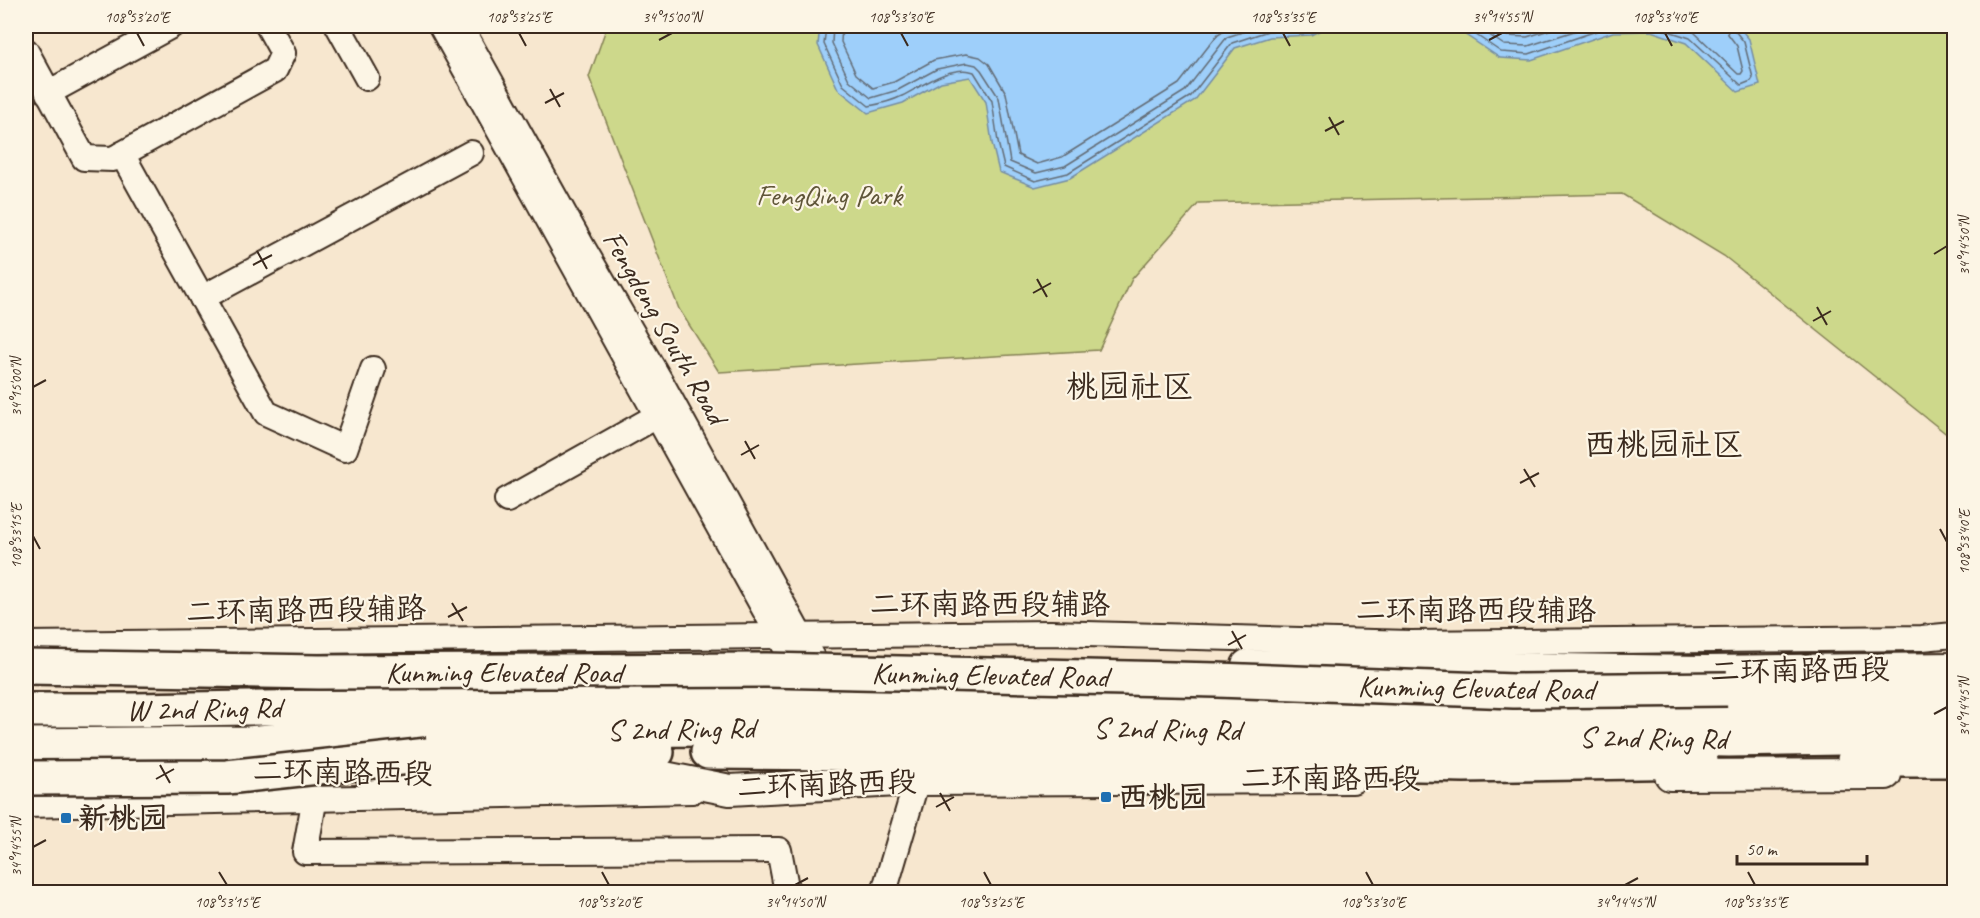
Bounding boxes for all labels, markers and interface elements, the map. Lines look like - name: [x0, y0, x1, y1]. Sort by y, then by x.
- text: 108°53'20"E: [105, 8, 171, 27]
- text: 108°53'25"E: [487, 8, 553, 27]
- text: 34°15'00"N: [642, 8, 705, 27]
- text: 108°53'30"E: [869, 8, 935, 27]
- text: 108°53'35"E: [1251, 8, 1317, 27]
- text: 34°14'55"N: [1472, 8, 1535, 27]
- text: 108°53'40"E: [1633, 8, 1699, 27]
- park label: FengQing Park: [756, 176, 904, 214]
- text: 34°14'50"N: [1955, 213, 1974, 276]
- street label: Fengdeng South Road: [594, 224, 738, 434]
- text: 34°15'00"N: [7, 354, 26, 417]
- district label: 桃园社区: [1066, 366, 1194, 407]
- district label: 西桃园社区: [1584, 424, 1744, 465]
- text: 108°53'15"E: [7, 502, 26, 568]
- text: 108°53'40"E: [1955, 508, 1974, 574]
- street label: 二环南路西段辅路: [870, 585, 1110, 623]
- street label: 二环南路西段辅路: [186, 589, 426, 631]
- street label: 二环南路西段辅路: [1356, 591, 1596, 629]
- street label: 二环南路西段: [1710, 649, 1890, 691]
- street label: Kunming Elevated Road: [386, 653, 627, 691]
- street label: Kunming Elevated Road: [871, 654, 1113, 696]
- street label: Kunming Elevated Road: [1357, 667, 1599, 709]
- text: 34°14'45"N: [1955, 674, 1974, 737]
- street label: W 2nd Ring Rd: [126, 689, 286, 729]
- street label: S 2nd Ring Rd: [607, 709, 759, 749]
- street label: S 2nd Ring Rd: [1093, 709, 1245, 749]
- street label: S 2nd Ring Rd: [1579, 718, 1731, 758]
- street label: 二环南路西段: [253, 751, 433, 793]
- street label: 二环南路西段: [1241, 759, 1421, 797]
- street label: 二环南路西段: [736, 762, 918, 806]
- place label: 西桃园: [1118, 778, 1208, 816]
- marker: 西桃园: [1099, 790, 1113, 804]
- place label: 新桃园: [78, 799, 168, 837]
- marker: 新桃园: [59, 811, 73, 825]
- text: 34°14'55"N: [7, 814, 26, 877]
- scale bar: [1737, 828, 1868, 866]
- text: 50 m: [1746, 838, 1779, 860]
- text: 108°53'15"E: [195, 893, 261, 912]
- text: 108°53'20"E: [577, 893, 643, 912]
- text: 34°14'50"N: [765, 893, 828, 912]
- text: 108°53'25"E: [959, 893, 1025, 912]
- text: 108°53'30"E: [1341, 893, 1407, 912]
- text: 34°14'45"N: [1595, 893, 1658, 912]
- text: 108°53'35"E: [1723, 893, 1789, 912]

